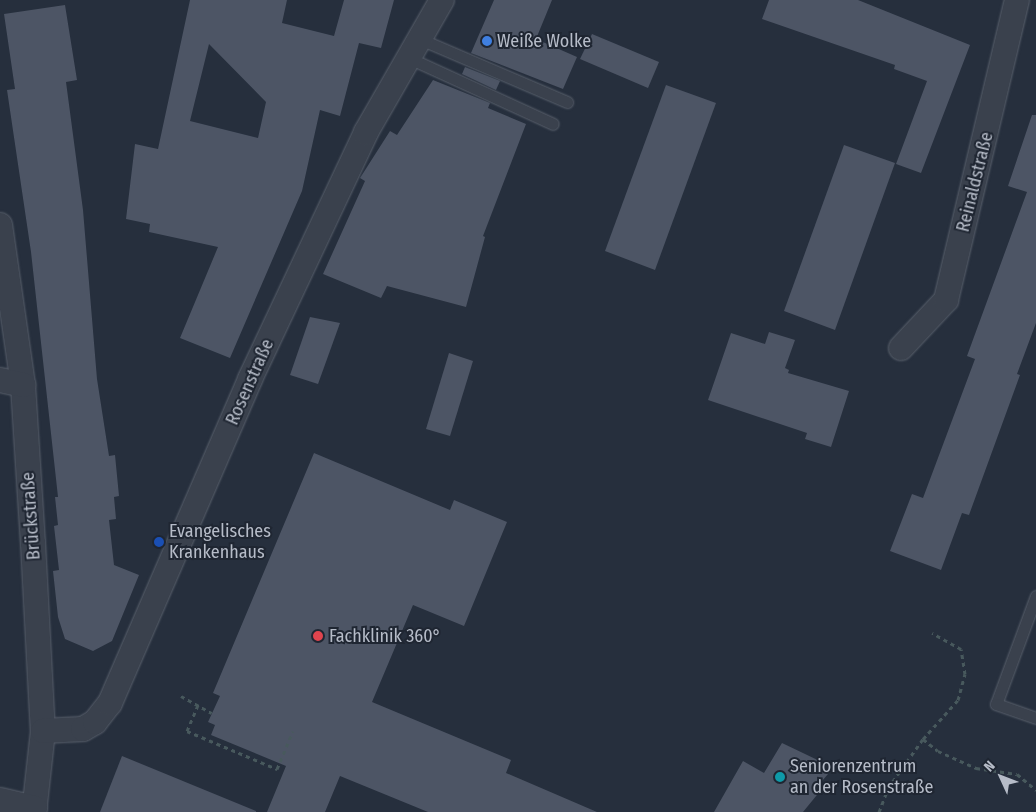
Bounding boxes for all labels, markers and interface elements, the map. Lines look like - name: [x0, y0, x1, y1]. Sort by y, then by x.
- place label: Weiße Wolke: [497, 30, 591, 52]
- marker: Weiße Wolke: [481, 35, 493, 47]
- street label: Reinaldstraße: [952, 130, 998, 234]
- street label: Rosenstraße: [221, 336, 279, 428]
- street label: Brückstraße: [17, 471, 45, 561]
- place label: Evangelisches Krankenhaus: [169, 521, 271, 564]
- marker: Evangelisches Krankenhaus: [153, 536, 165, 548]
- place label: Fachklinik 360°: [329, 625, 441, 647]
- marker: Fachklinik 360°: [311, 629, 325, 643]
- north arrow: [976, 752, 1026, 802]
- place label: Seniorenzentrum an der Rosenstraße: [790, 756, 933, 799]
- text: N: [981, 758, 999, 775]
- marker: Seniorenzentrum an der Rosenstraße: [774, 771, 786, 783]

